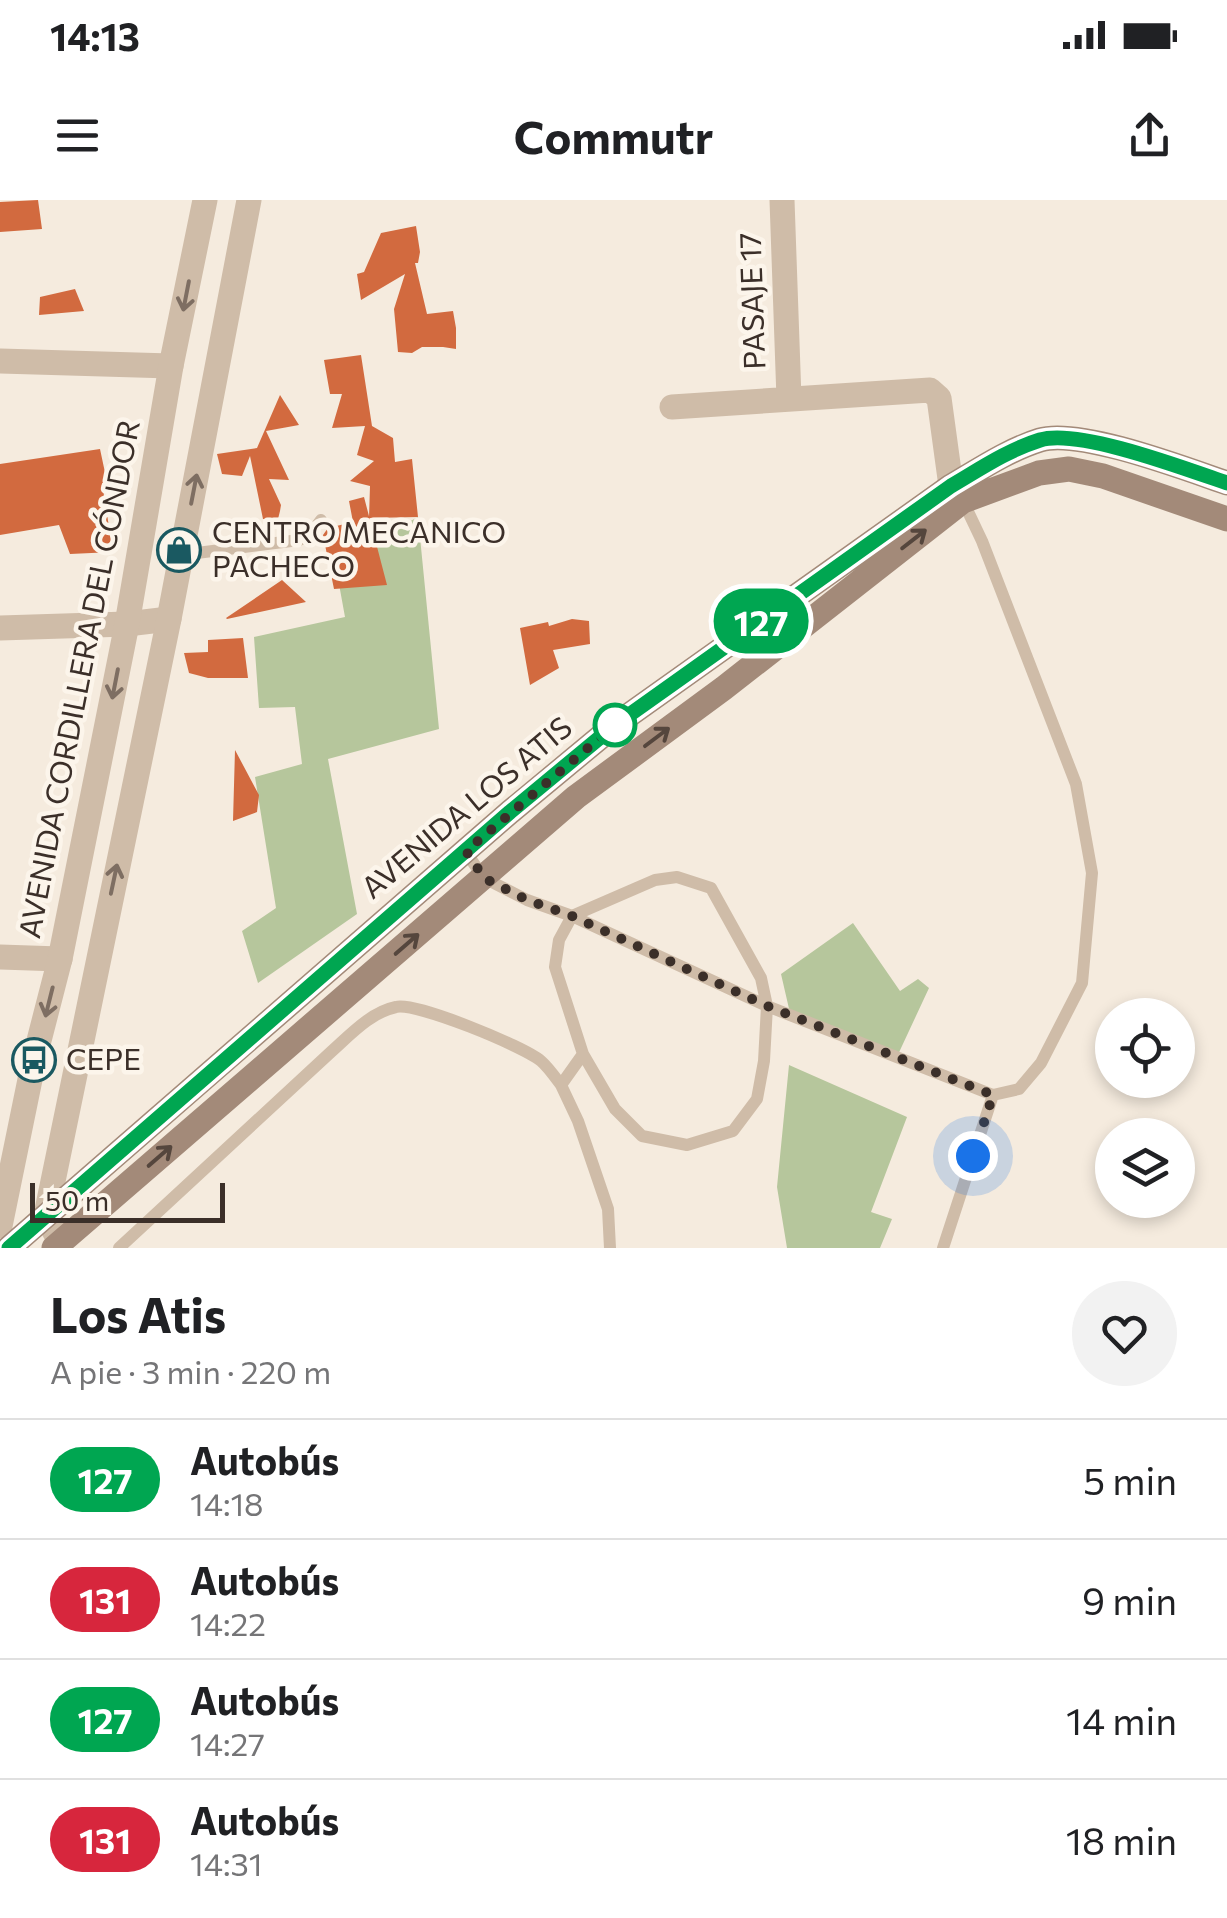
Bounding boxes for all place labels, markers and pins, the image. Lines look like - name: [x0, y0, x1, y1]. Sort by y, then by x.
- place label: CENTRO MECANICO PACHECO: [212, 512, 506, 583]
- shop icon: CENTRO MECANICO PACHECO: [156, 527, 202, 573]
- unlabelled marker: [594, 704, 636, 746]
- bus stop icon: CEPE: [11, 1037, 57, 1083]
- place label: CEPE: [66, 1039, 141, 1076]

